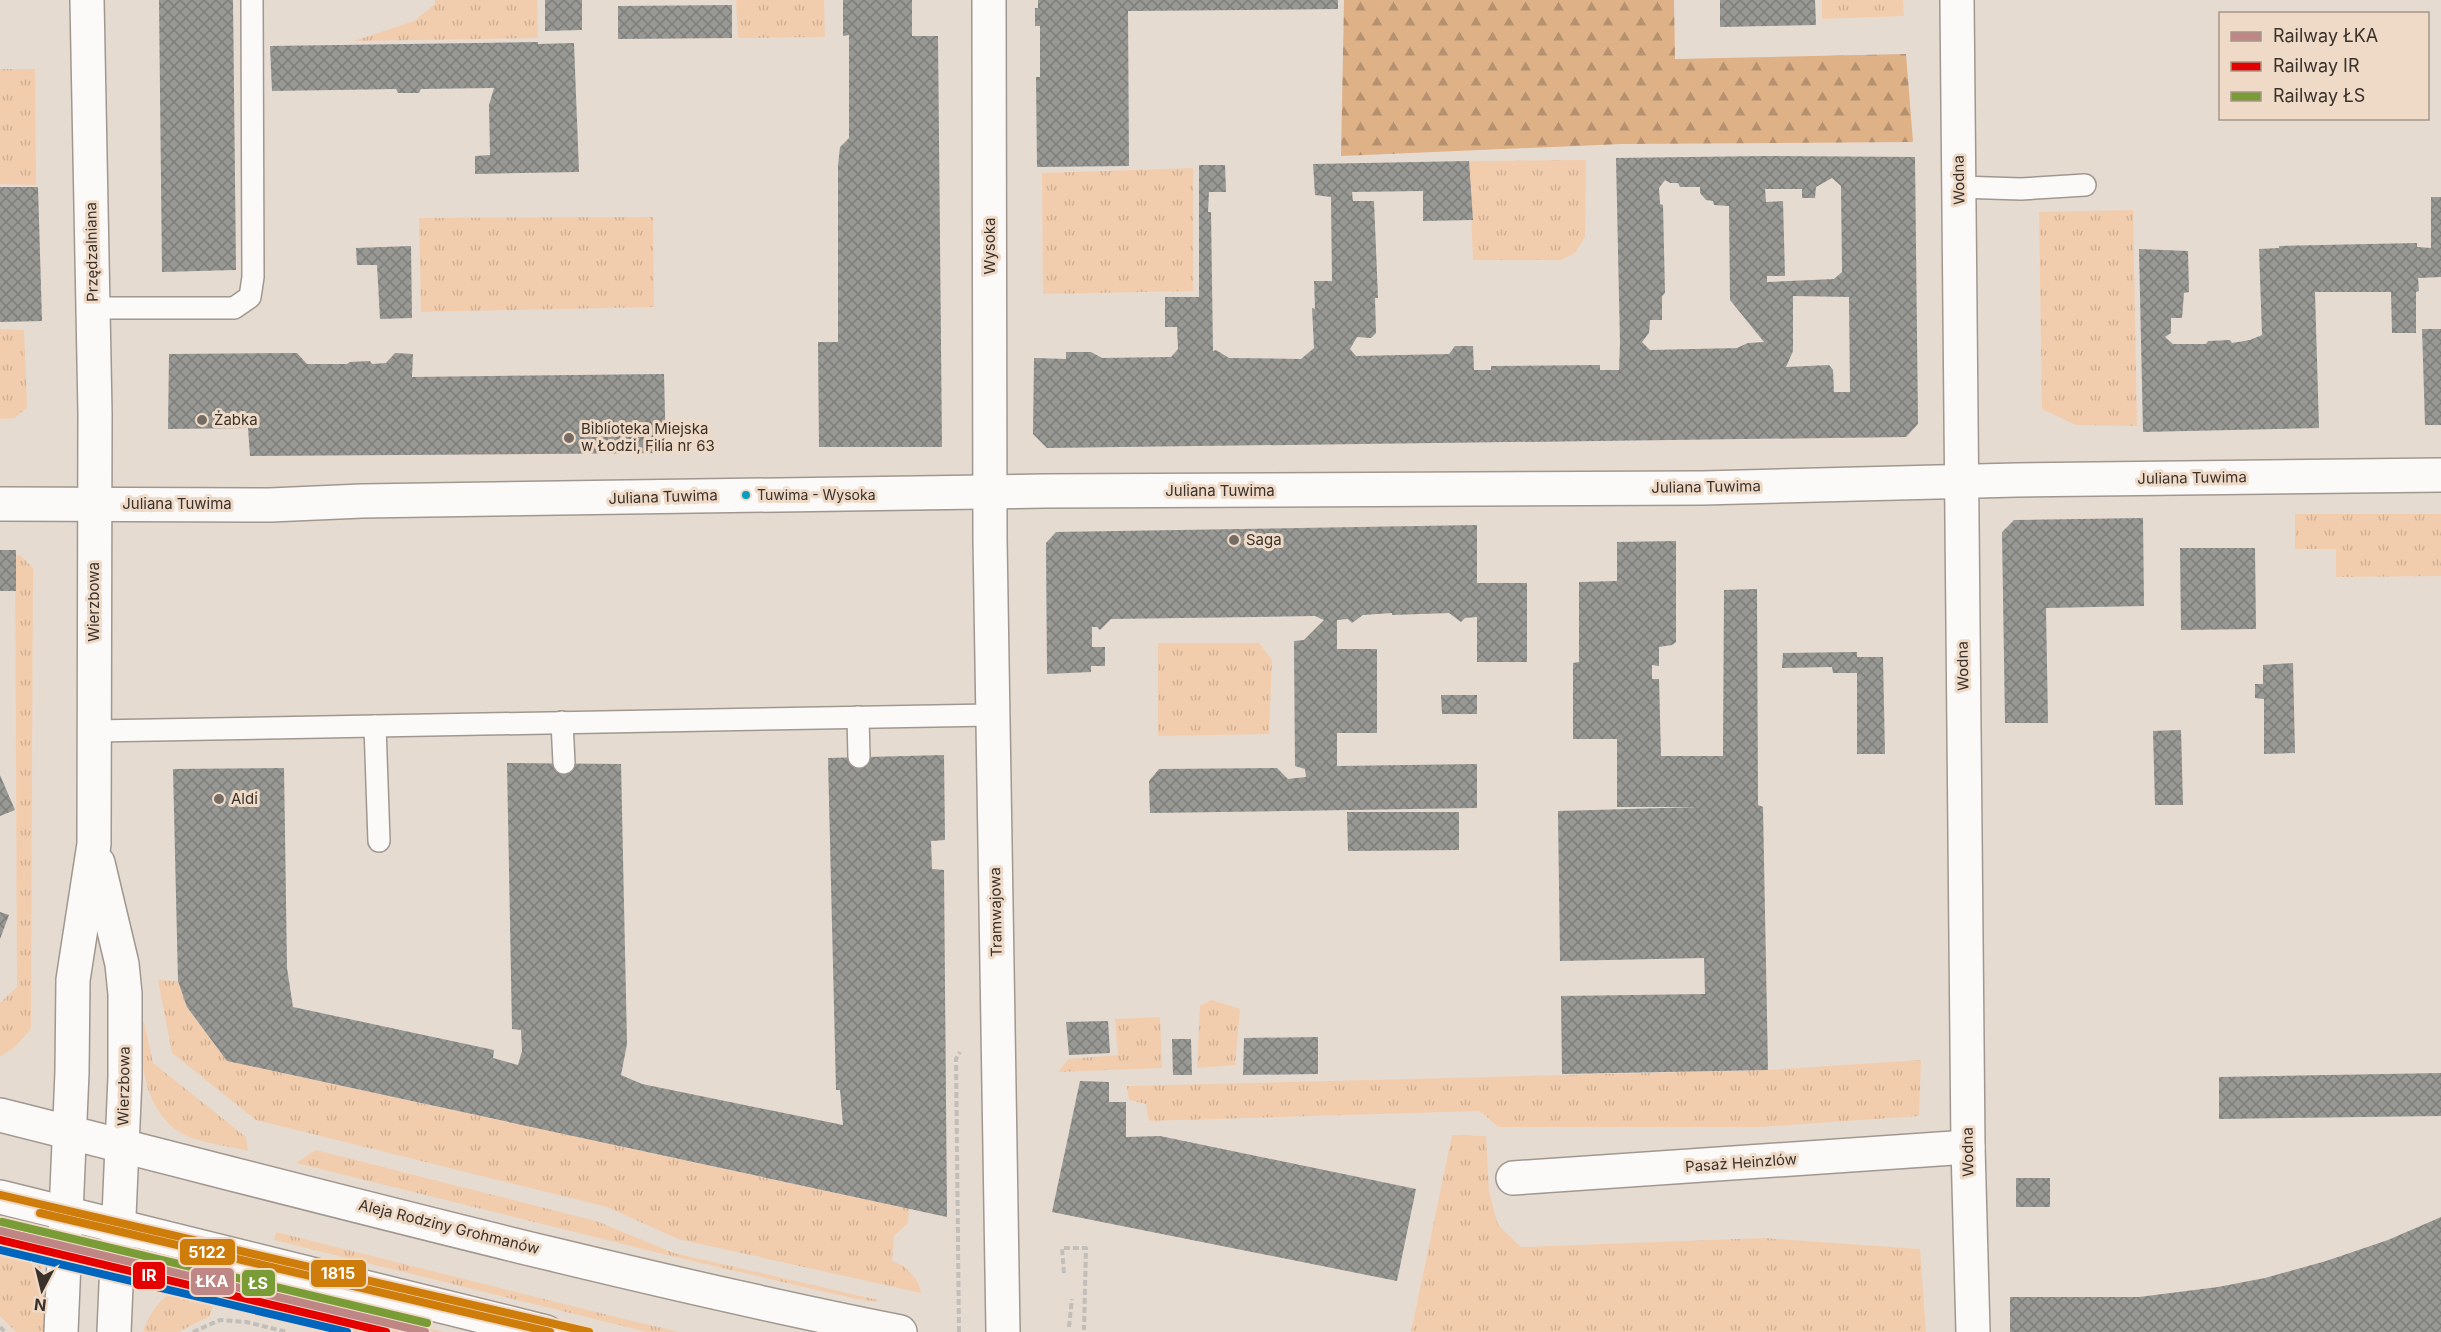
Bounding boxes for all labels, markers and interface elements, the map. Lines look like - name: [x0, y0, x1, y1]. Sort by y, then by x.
- legend: [2219, 12, 2429, 120]
- text: Railway ŁKA: [2273, 25, 2378, 46]
- text: Railway IR: [2273, 55, 2360, 76]
- text: Railway ŁS: [2273, 85, 2365, 106]
- street label: Wodna: [1949, 155, 1968, 205]
- street label: Przędzalniana: [81, 202, 102, 302]
- street label: Wysoka: [980, 218, 999, 274]
- place label: Żabka: [214, 410, 258, 429]
- marker: Żabka: [195, 413, 209, 427]
- place label: Biblioteka Miejska w Łodzi, Filia nr 63: [581, 419, 715, 455]
- marker: Biblioteka Miejska w Łodzi, Filia nr 63: [562, 431, 576, 445]
- street label: Juliana Tuwima: [2137, 467, 2247, 488]
- street label: Juliana Tuwima: [1651, 476, 1761, 497]
- street label: Juliana Tuwima: [1165, 481, 1275, 500]
- street label: Juliana Tuwima: [608, 485, 718, 508]
- place label: Tuwima - Wysoka: [757, 486, 876, 503]
- marker: Tuwima - Wysoka: [740, 489, 752, 501]
- street label: Juliana Tuwima: [122, 494, 232, 513]
- place label: Saga: [1246, 530, 1282, 549]
- marker: Saga: [1227, 533, 1241, 547]
- street label: Wierzbowa: [84, 562, 103, 642]
- street label: Wodna: [1953, 641, 1972, 691]
- place label: Aldi: [231, 789, 258, 808]
- marker: Aldi: [212, 792, 226, 806]
- street label: Tramwajowa: [985, 867, 1006, 957]
- street label: Wierzbowa: [113, 1046, 134, 1126]
- street label: Wodna: [1958, 1127, 1977, 1177]
- street label: Pasaż Heinzlów: [1684, 1149, 1798, 1176]
- street label: Aleja Rodziny Grohmanów: [357, 1195, 542, 1258]
- line badge: 5122: [179, 1238, 236, 1266]
- text: 5122: [188, 1242, 226, 1262]
- line badge: 1815: [310, 1259, 367, 1288]
- north arrow: [12, 1260, 72, 1320]
- line badge: IR: [132, 1261, 166, 1290]
- text: 1815: [321, 1263, 355, 1283]
- text: IR: [142, 1265, 157, 1285]
- line badge: ŁKA: [190, 1267, 235, 1296]
- line badge: ŁS: [241, 1269, 276, 1297]
- text: ŁKA: [195, 1271, 229, 1291]
- text: ŁS: [248, 1273, 268, 1293]
- text: N: [33, 1294, 47, 1316]

